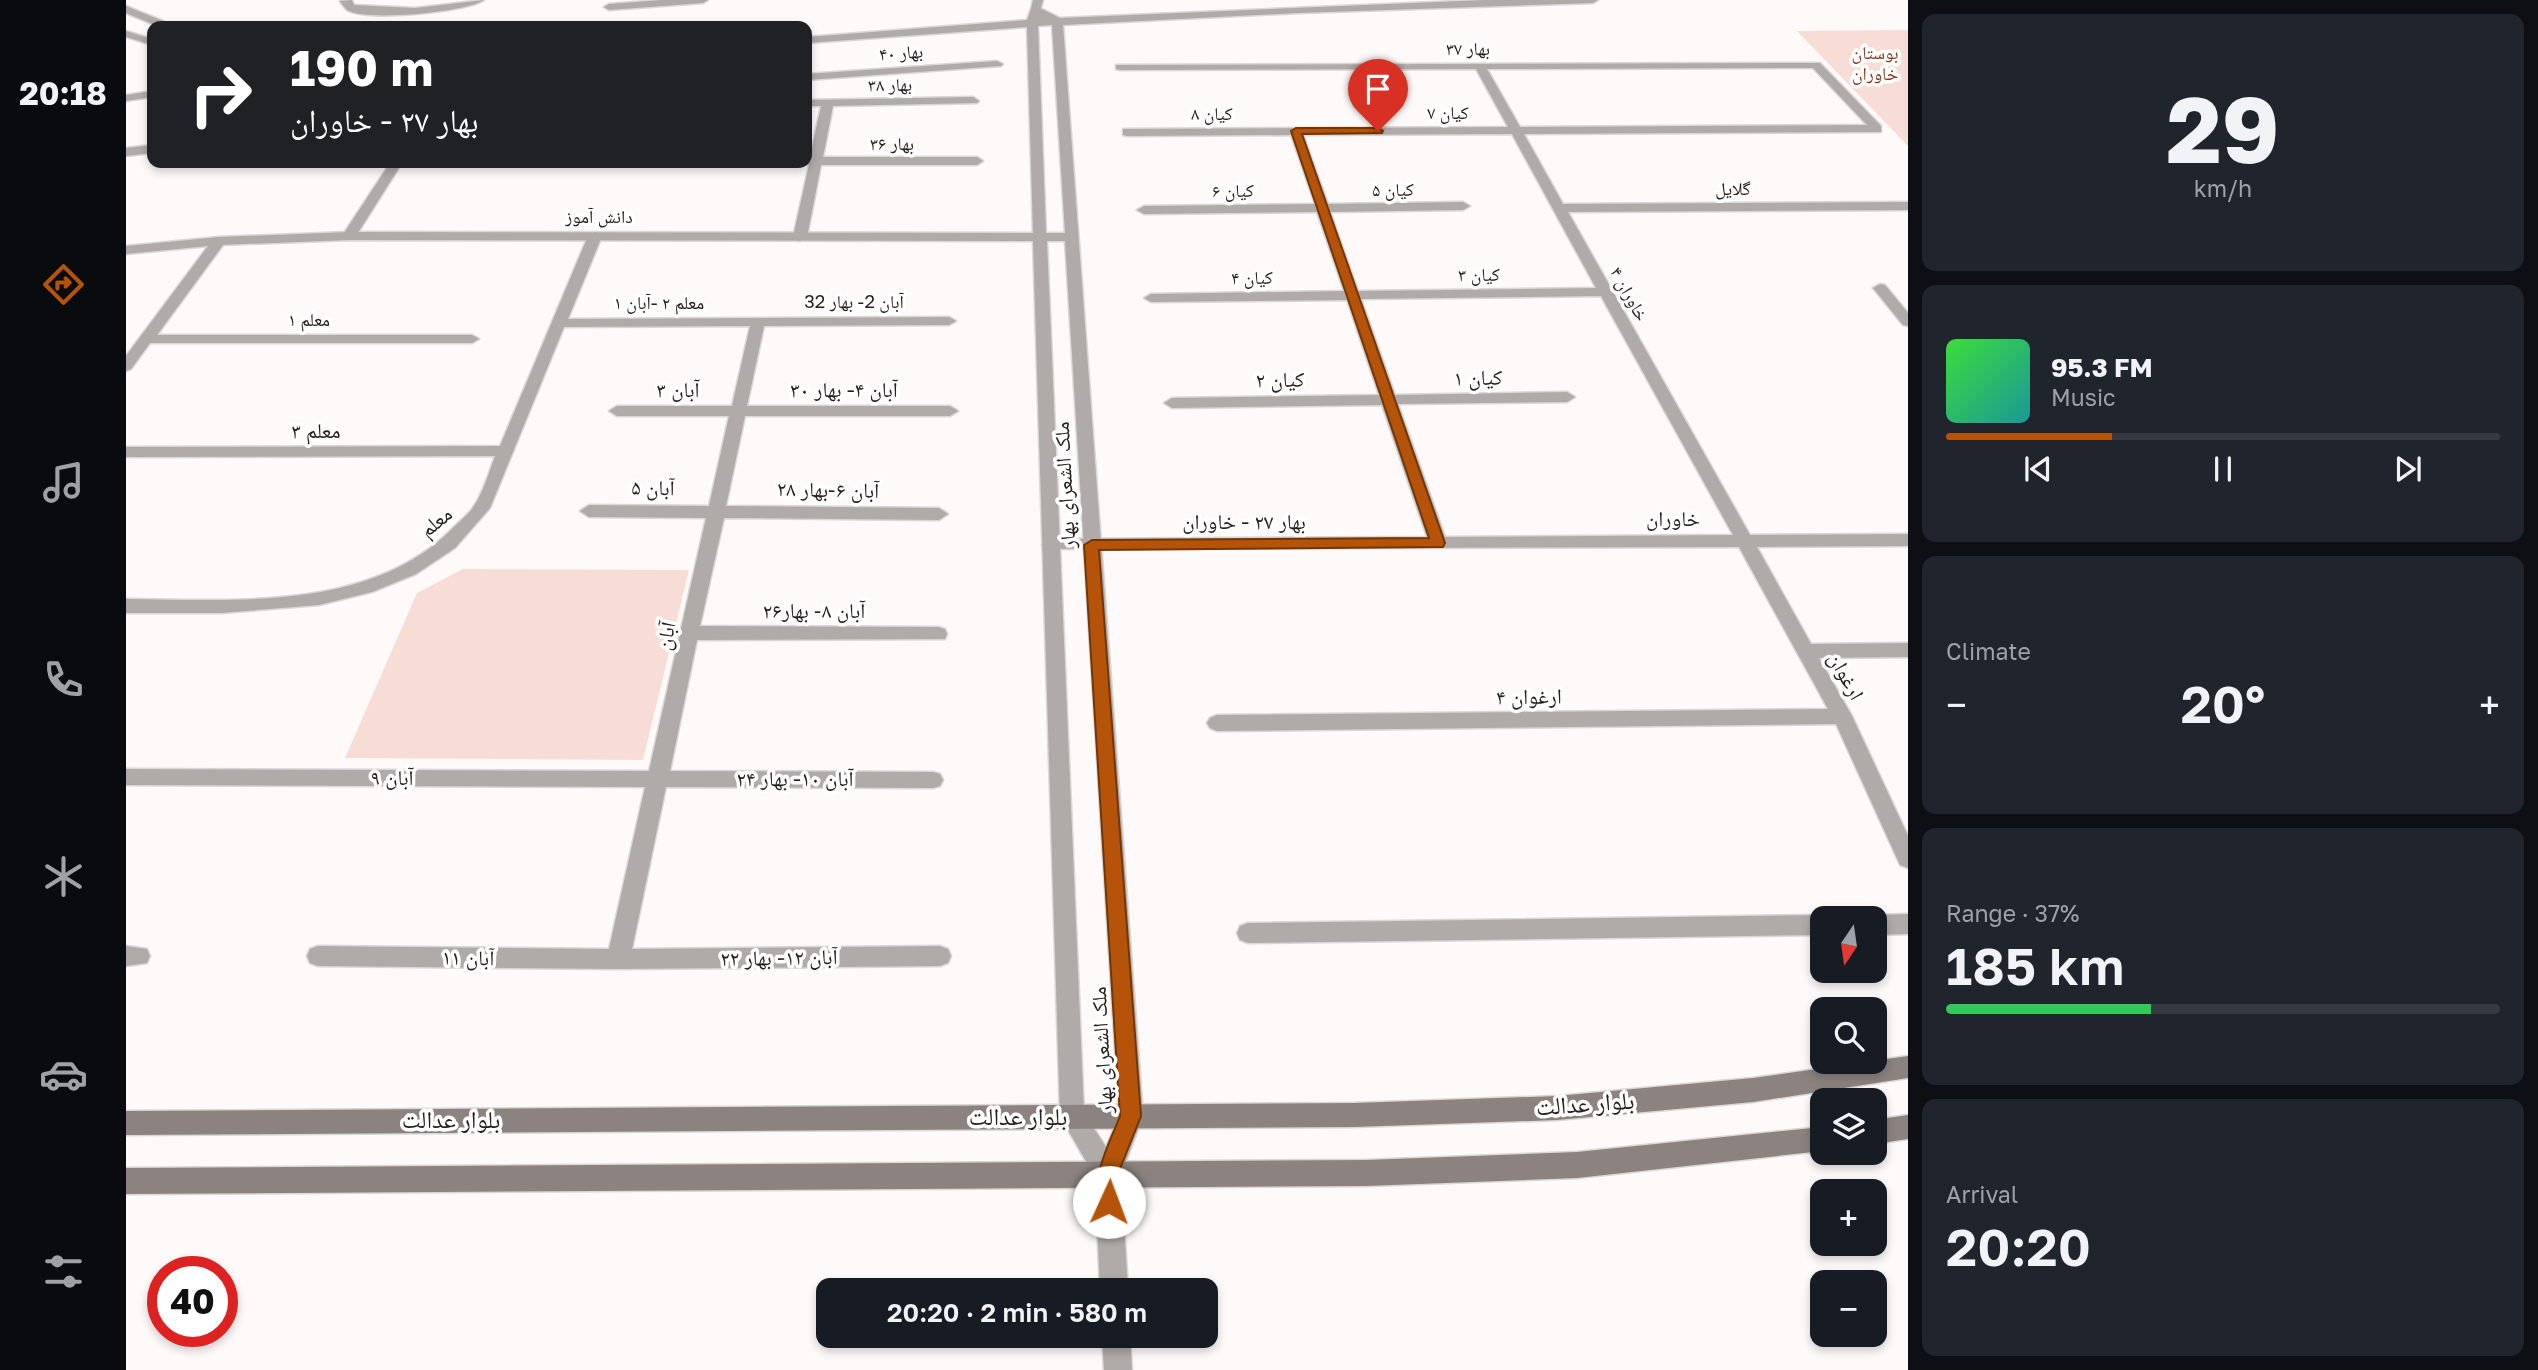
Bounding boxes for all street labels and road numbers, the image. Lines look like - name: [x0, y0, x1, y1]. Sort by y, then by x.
- street label: بهار ۳۷: [1446, 37, 1490, 60]
- street label: بهار ۴۰: [878, 39, 924, 65]
- street label: بهار ۳۸: [868, 73, 912, 96]
- street label: کیان ۷: [1427, 101, 1469, 124]
- street label: کیان ۸: [1191, 102, 1233, 125]
- street label: بهار ۳۶: [870, 132, 914, 155]
- street label: گلایل: [1715, 177, 1751, 200]
- street label: کیان ۵: [1372, 178, 1415, 201]
- street label: کیان ۶: [1212, 179, 1255, 202]
- street label: دانش آموز: [564, 205, 633, 228]
- street label: خاوران ۴: [1605, 262, 1654, 325]
- street label: کیان ۳: [1458, 263, 1501, 286]
- street label: کیان ۴: [1231, 266, 1274, 289]
- street label: آبان 2- بهار 32: [804, 290, 904, 313]
- street label: معلم ۲ -آبان ۱: [614, 291, 704, 315]
- street label: معلم ۱: [288, 308, 330, 332]
- street label: کیان ۱: [1453, 364, 1503, 390]
- street label: کیان ۲: [1255, 366, 1305, 392]
- street label: آبان ۳: [656, 376, 700, 402]
- street label: آبان ۴- بهار ۳۰: [790, 376, 898, 402]
- street label: معلم ۳: [291, 417, 341, 445]
- street label: ملک الشعرای بهار: [1048, 421, 1080, 550]
- street label: آبان ۵: [631, 474, 675, 500]
- street label: آبان ۶-بهار ۲۸: [777, 475, 880, 503]
- street label: معلم: [414, 500, 458, 544]
- street label: خاوران: [1646, 505, 1700, 531]
- street label: بهار ۲۷ - خاوران: [1182, 508, 1306, 534]
- street label: ۲۶آبان ۸- بهار: [763, 597, 866, 623]
- street label: آبان: [649, 619, 681, 652]
- street label: ارغوان: [1823, 647, 1871, 704]
- street label: ارغوان ۴: [1496, 682, 1562, 710]
- street label: آبان ۹: [370, 764, 414, 790]
- street label: آبان ۱۰- بهار ۲۴: [736, 765, 854, 791]
- street label: آبان ۱۲- بهار ۲۲: [720, 943, 838, 971]
- street label: آبان ۱۱: [442, 944, 495, 970]
- street label: ملک الشعرای بهار: [1085, 986, 1117, 1115]
- street label: بلوار عدالت: [1535, 1085, 1635, 1121]
- street label: بلوار عدالت: [969, 1101, 1067, 1131]
- street label: بلوار عدالت: [402, 1104, 500, 1134]

